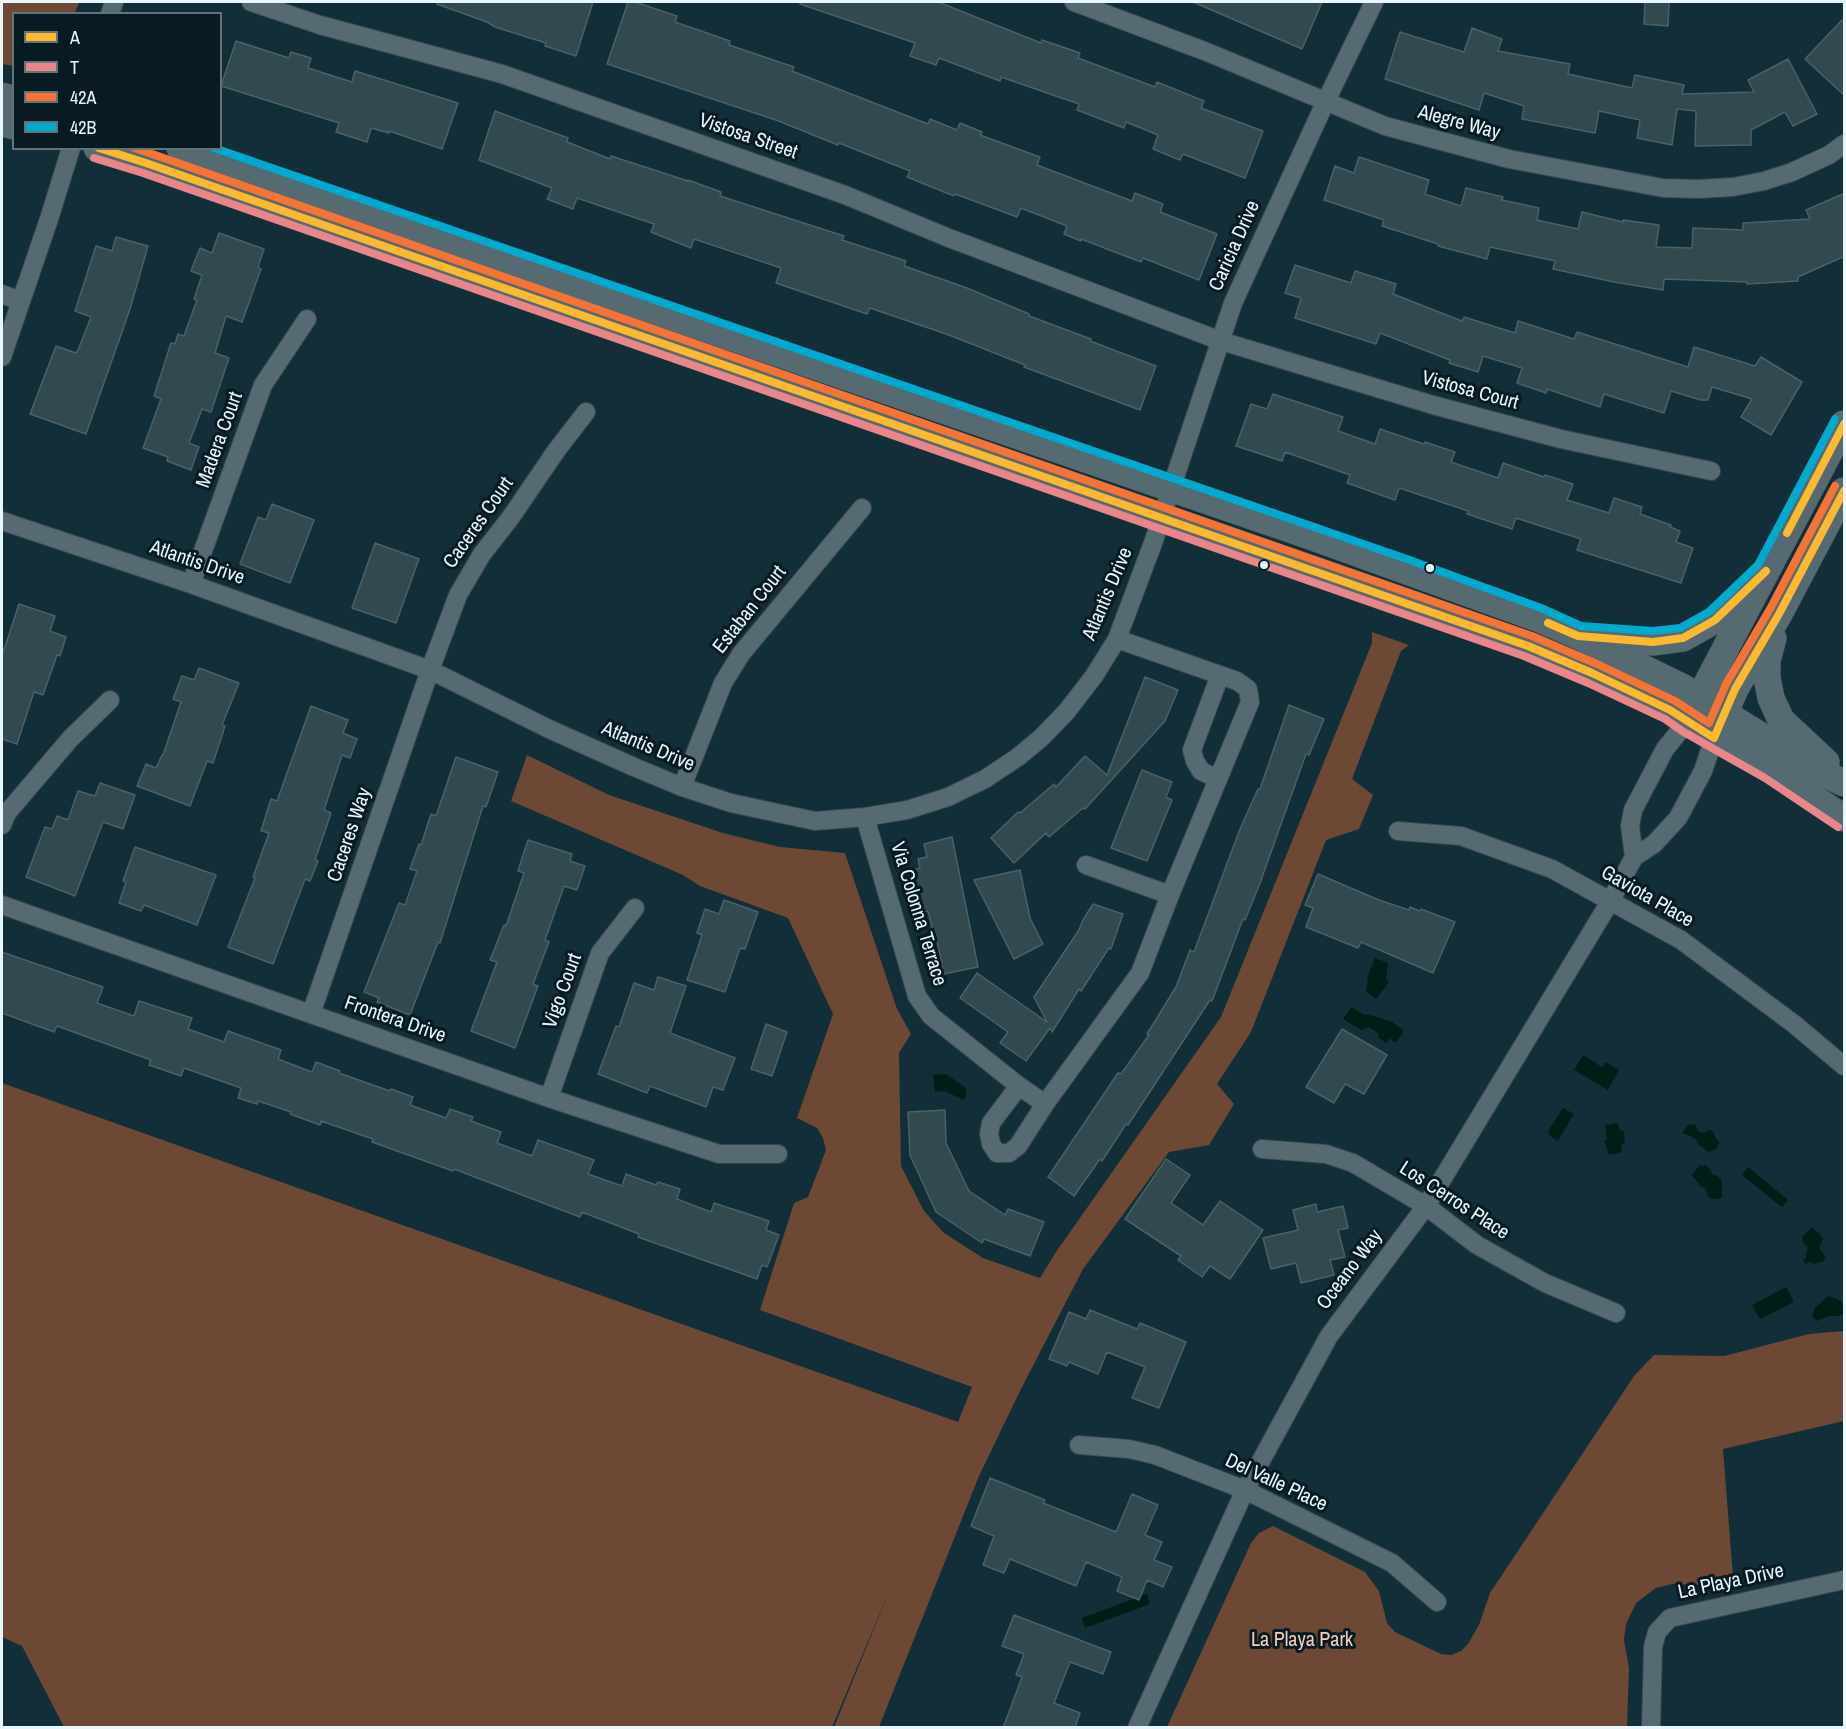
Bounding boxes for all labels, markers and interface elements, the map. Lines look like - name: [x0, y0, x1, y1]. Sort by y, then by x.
- legend: [12, 12, 222, 150]
- text: A: [70, 25, 80, 50]
- text: T: [70, 55, 79, 80]
- text: 42A: [70, 85, 96, 110]
- street label: Alegre Way: [1415, 101, 1503, 145]
- street label: Vistosa Street: [696, 109, 800, 165]
- text: 42B: [70, 115, 96, 140]
- street label: Caricia Drive: [1204, 197, 1266, 295]
- street label: Vistosa Court: [1419, 367, 1521, 415]
- street label: Madera Court: [192, 389, 248, 491]
- street label: Caceres Court: [439, 473, 519, 573]
- street label: Atlantis Drive: [147, 536, 247, 590]
- street label: Atlantis Drive: [1078, 544, 1138, 644]
- unlabelled marker: [1258, 559, 1270, 571]
- street label: Estaban Court: [708, 561, 792, 659]
- unlabelled marker: [1424, 562, 1436, 574]
- street label: Atlantis Drive: [598, 717, 698, 777]
- street label: Caceres Way: [323, 785, 377, 885]
- street label: Via Colonna Terrace: [885, 839, 951, 989]
- street label: Gaviota Place: [1596, 861, 1698, 933]
- street label: Vigo Court: [538, 950, 588, 1032]
- street label: Frontera Drive: [341, 991, 449, 1049]
- street label: Los Cerros Place: [1395, 1157, 1513, 1245]
- street label: Oceano Way: [1312, 1225, 1388, 1315]
- street label: Del Valle Place: [1221, 1449, 1331, 1517]
- street label: La Playa Drive: [1676, 1559, 1786, 1605]
- park label: La Playa Park: [1251, 1629, 1353, 1653]

